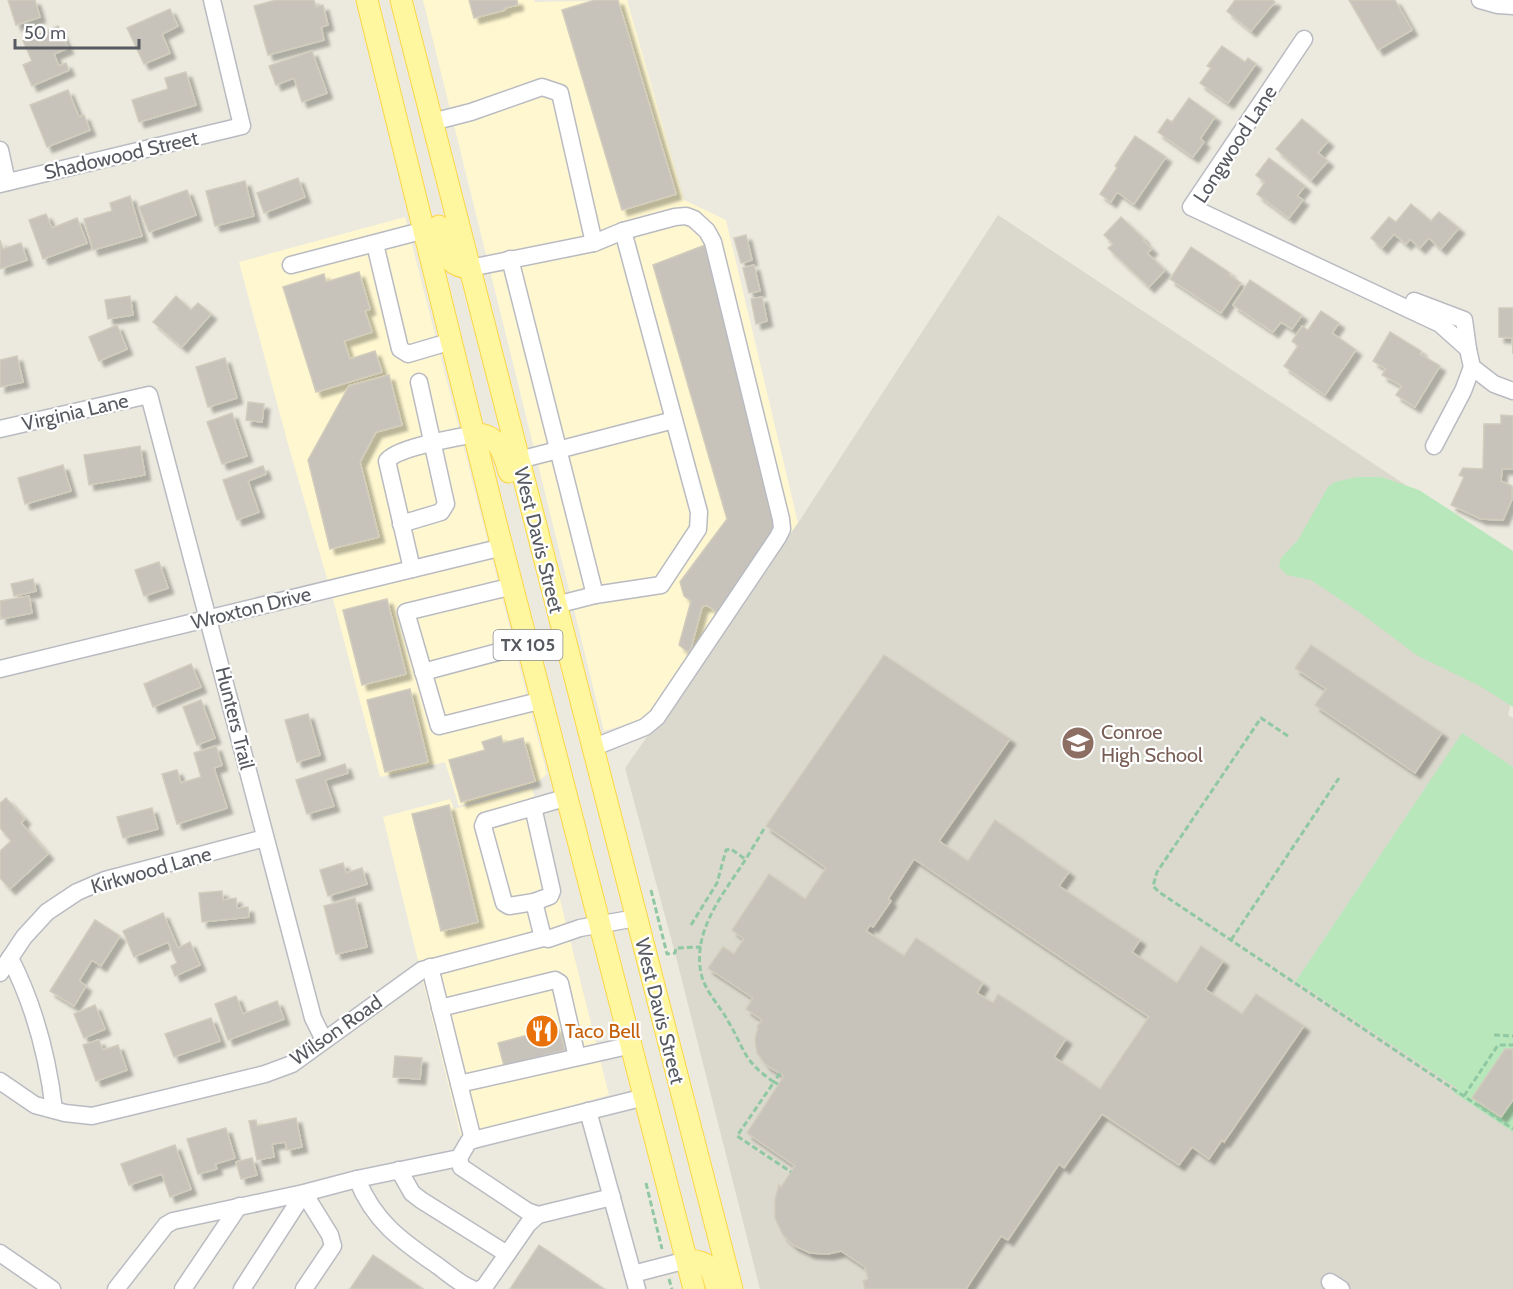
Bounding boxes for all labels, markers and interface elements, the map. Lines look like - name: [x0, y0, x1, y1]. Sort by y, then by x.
- scale bar: [15, 12, 140, 50]
- text: 50 m: [24, 22, 66, 44]
- street label: Longwood Lane: [1188, 81, 1282, 207]
- street label: Shadowood Street: [42, 126, 201, 184]
- street label: Virginia Lane: [19, 388, 131, 436]
- street label: West Davis Street: [509, 464, 569, 616]
- street label: Wroxton Drive: [189, 582, 313, 634]
- road number: TX 105: [494, 630, 562, 660]
- street label: Hunters Trail: [211, 664, 259, 772]
- place label: Conroe High School: [1101, 720, 1203, 767]
- school or university icon: Conroe High School: [1060, 725, 1096, 761]
- street label: Kirkwood Lane: [88, 841, 214, 899]
- street label: West Davis Street: [630, 935, 690, 1087]
- street label: Wilson Road: [286, 990, 386, 1070]
- restaurant icon: Taco Bell: [524, 1013, 560, 1049]
- place label: Taco Bell: [565, 1019, 640, 1043]

